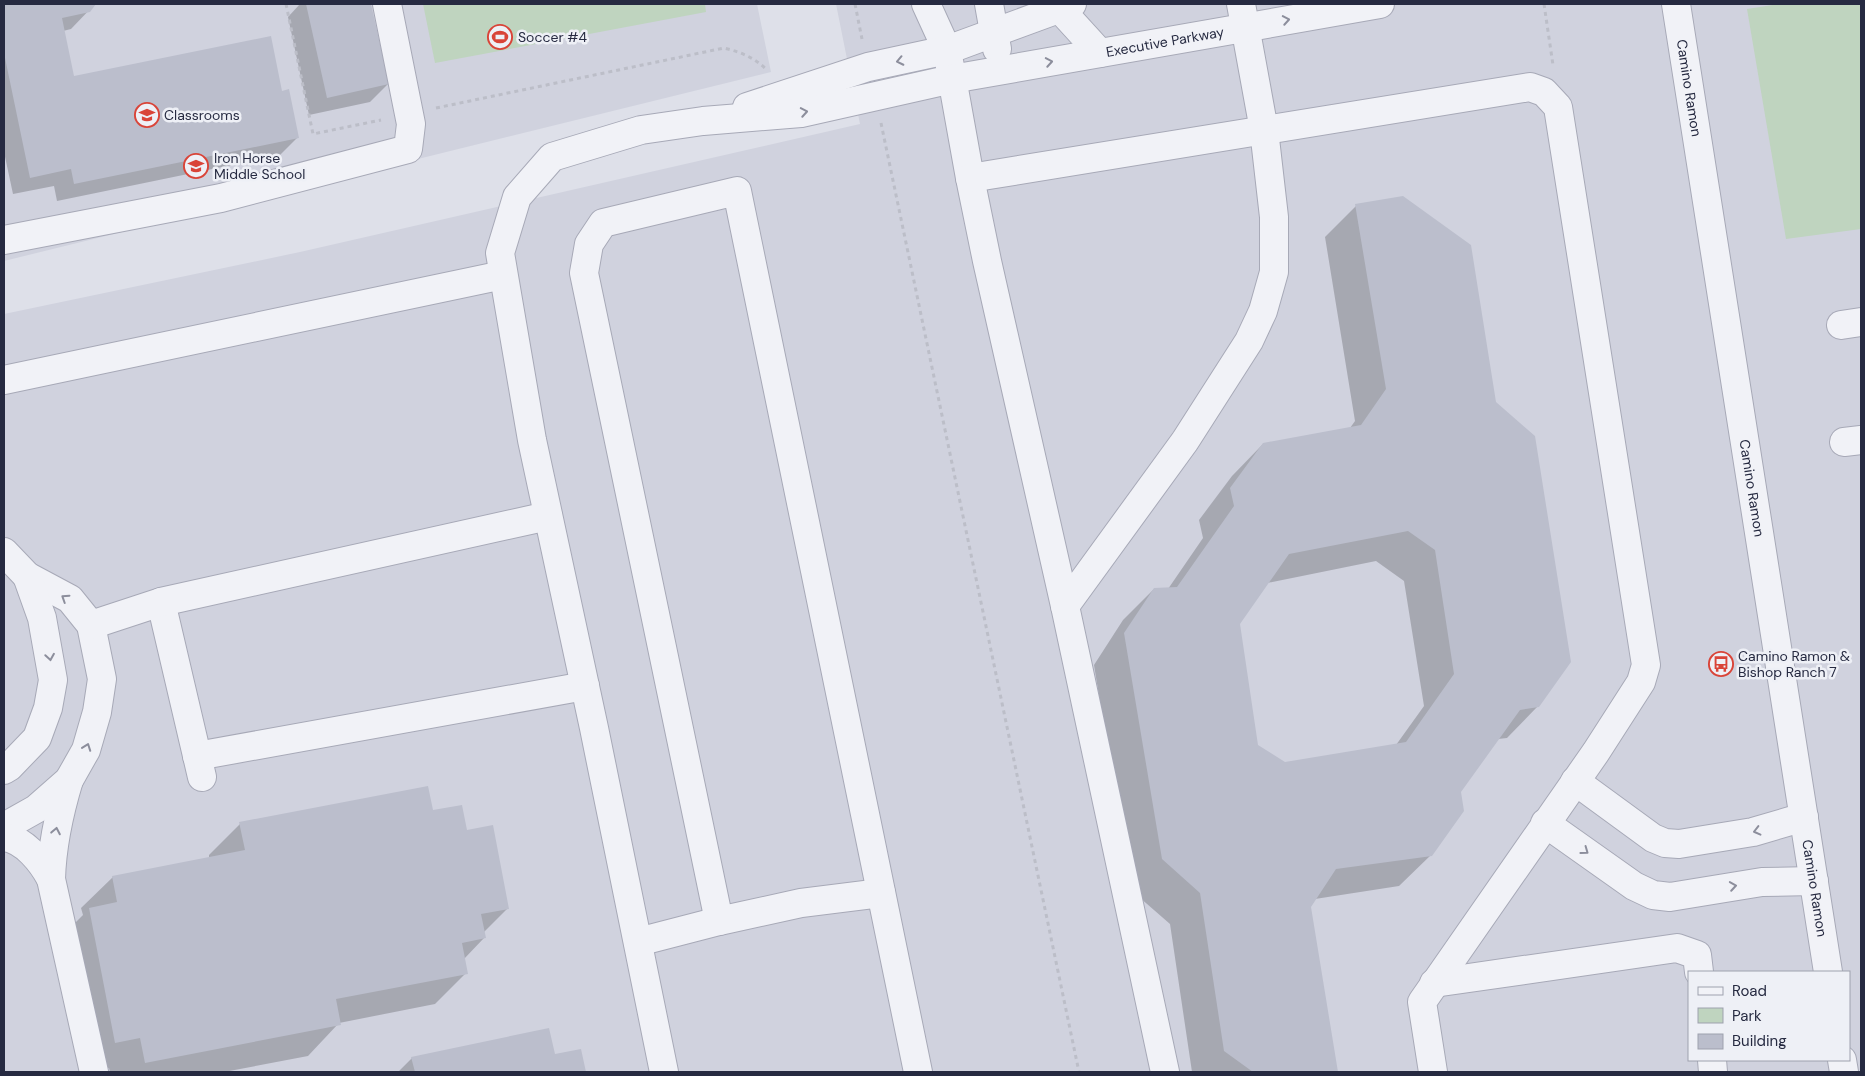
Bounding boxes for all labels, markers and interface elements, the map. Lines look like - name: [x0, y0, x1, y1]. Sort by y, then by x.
- one-way arrow: [1281, 16, 1290, 26]
- street label: Executive Parkway: [1105, 22, 1226, 61]
- sports icon: Soccer #4: [487, 24, 513, 50]
- place label: Soccer #4: [518, 28, 588, 46]
- street label: Camino Ramon: [1673, 38, 1706, 138]
- one-way arrow: [895, 55, 904, 65]
- one-way arrow: [1044, 57, 1053, 67]
- school or university icon: Classrooms: [134, 102, 160, 128]
- place label: Classrooms: [164, 106, 240, 124]
- one-way arrow: [799, 107, 808, 117]
- place label: Iron Horse Middle School: [214, 149, 305, 183]
- school or university icon: Iron Horse Middle School: [183, 153, 209, 179]
- street label: Camino Ramon: [1736, 438, 1769, 538]
- one-way arrow: [61, 594, 70, 604]
- place label: Camino Ramon & Bishop Ranch 7: [1738, 647, 1850, 681]
- bus stop icon: Camino Ramon & Bishop Ranch 7: [1708, 651, 1734, 677]
- one-way arrow: [44, 652, 54, 661]
- one-way arrow: [81, 743, 91, 751]
- one-way arrow: [1752, 825, 1761, 836]
- one-way arrow: [50, 826, 61, 835]
- street label: Camino Ramon: [1798, 838, 1831, 938]
- one-way arrow: [1579, 845, 1589, 854]
- one-way arrow: [1729, 882, 1738, 892]
- legend: [1688, 971, 1850, 1061]
- text: Road: [1732, 981, 1767, 1001]
- text: Park: [1732, 1006, 1762, 1026]
- text: Building: [1732, 1031, 1787, 1051]

